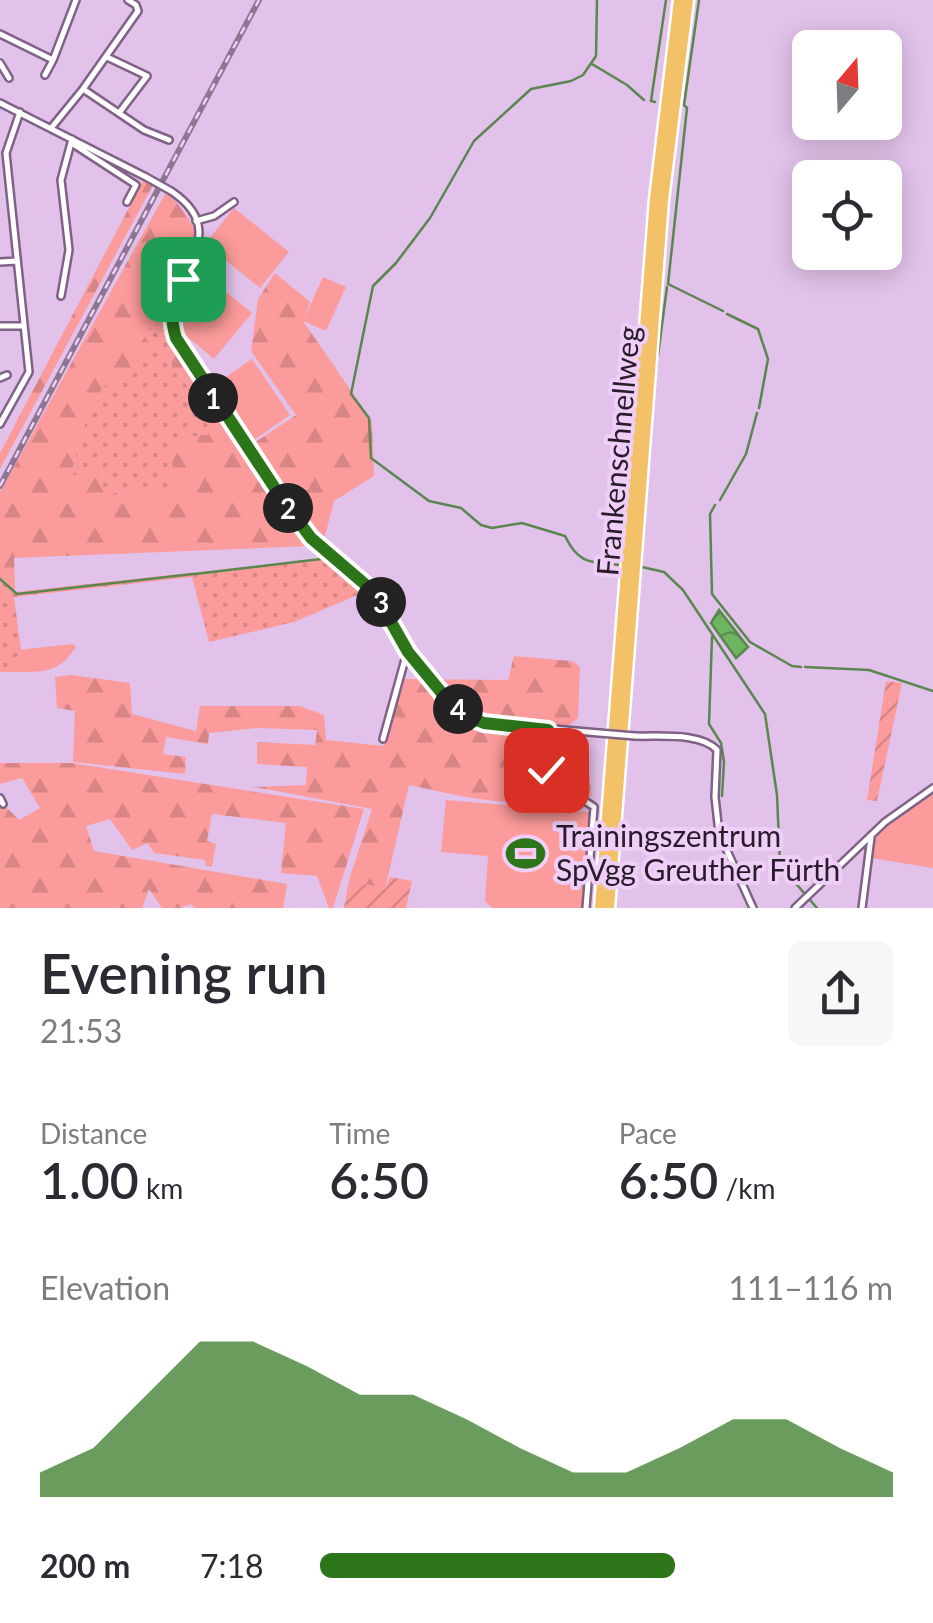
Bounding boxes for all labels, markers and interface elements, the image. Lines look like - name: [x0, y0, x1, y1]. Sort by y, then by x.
- north arrow: [792, 30, 902, 140]
- map controls: [792, 30, 902, 270]
- button: locate: [792, 160, 902, 270]
- pin: [141, 237, 226, 322]
- icon: arrive: [156, 252, 211, 307]
- street label: Frankenschnellweg: [588, 324, 646, 577]
- pin: 1: [188, 373, 238, 423]
- text: 1: [205, 381, 221, 415]
- pin: 2: [263, 483, 313, 533]
- text: 2: [280, 491, 296, 525]
- pin: 3: [356, 577, 406, 627]
- text: 3: [373, 585, 389, 619]
- pin: 4: [433, 684, 483, 734]
- text: 4: [450, 692, 466, 726]
- pin: [504, 728, 589, 813]
- icon: check: [519, 743, 574, 798]
- place label: Trainingszentrum SpVgg Greuther Fürth: [556, 817, 840, 887]
- sports icon: Trainingszentrum SpVgg Greuther Fürth: [505, 833, 547, 875]
- text: Evening run: [40, 940, 328, 1006]
- button: share: [788, 941, 893, 1046]
- text: 21:53: [40, 1011, 122, 1050]
- text: Distance: [40, 1116, 147, 1150]
- text: Time: [329, 1116, 390, 1150]
- text: Pace: [619, 1116, 677, 1150]
- text: 1.00: [40, 1150, 139, 1210]
- text: 6:50: [329, 1150, 429, 1210]
- text: 6:50: [619, 1150, 718, 1210]
- text: km: [139, 1171, 183, 1205]
- text: /km: [718, 1171, 775, 1205]
- text: Elevation: [40, 1268, 170, 1307]
- text: 111–116 m: [729, 1268, 893, 1307]
- text: 200 m: [40, 1546, 130, 1585]
- text: 7:18: [200, 1546, 264, 1585]

